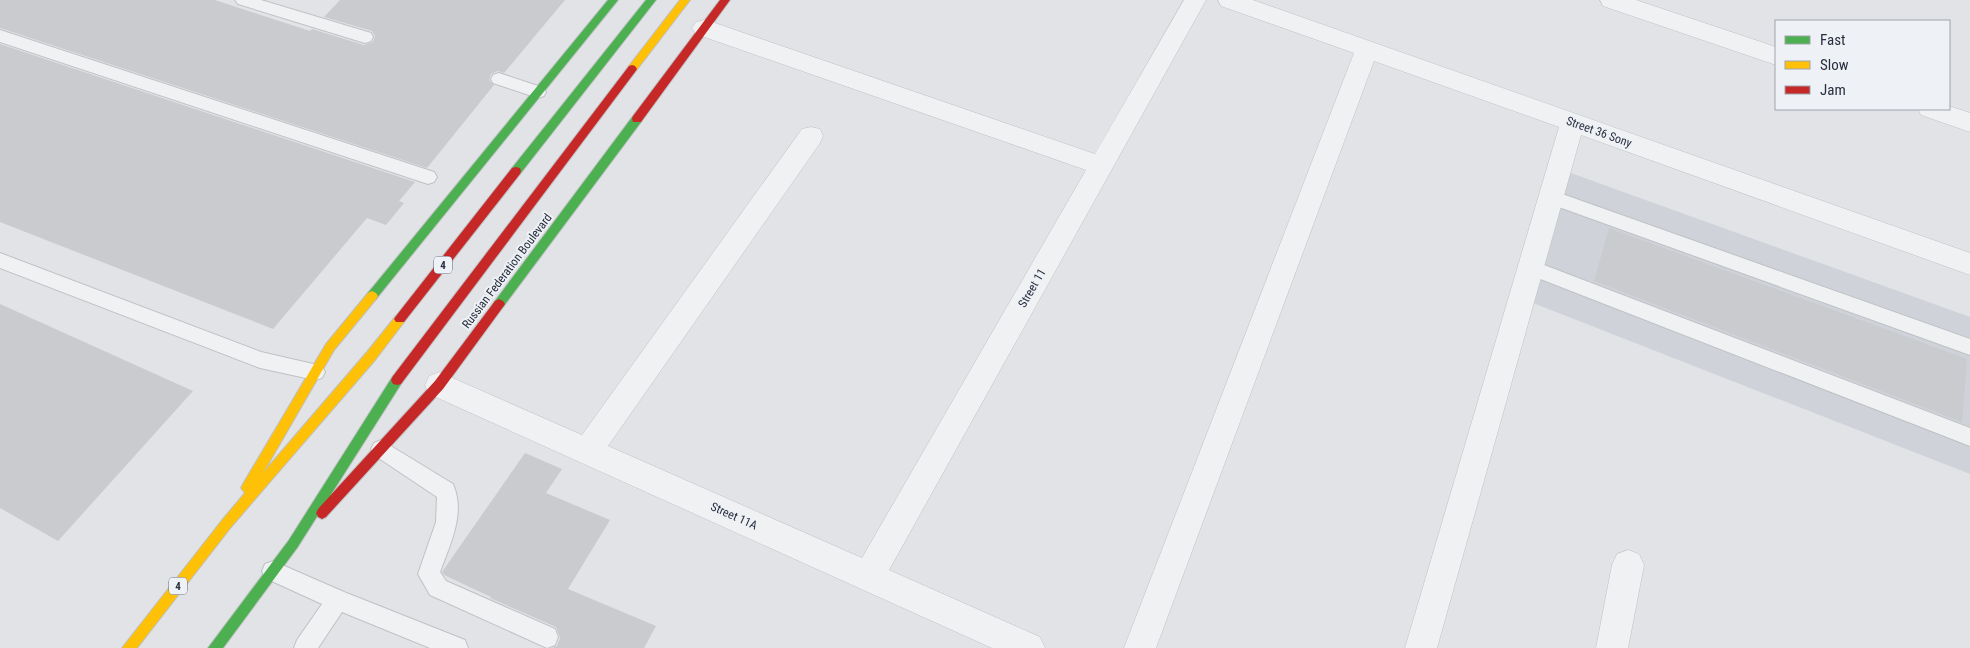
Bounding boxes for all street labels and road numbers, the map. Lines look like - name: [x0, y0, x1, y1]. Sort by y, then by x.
- street label: Street 36 Sony: [1564, 114, 1634, 150]
- street label: Russian Federation Boulevard: [459, 211, 555, 331]
- road number: 4: [434, 256, 452, 274]
- street label: Street 11: [1015, 266, 1049, 310]
- street label: Street 11A: [708, 500, 760, 533]
- road number: 4: [169, 578, 187, 594]

